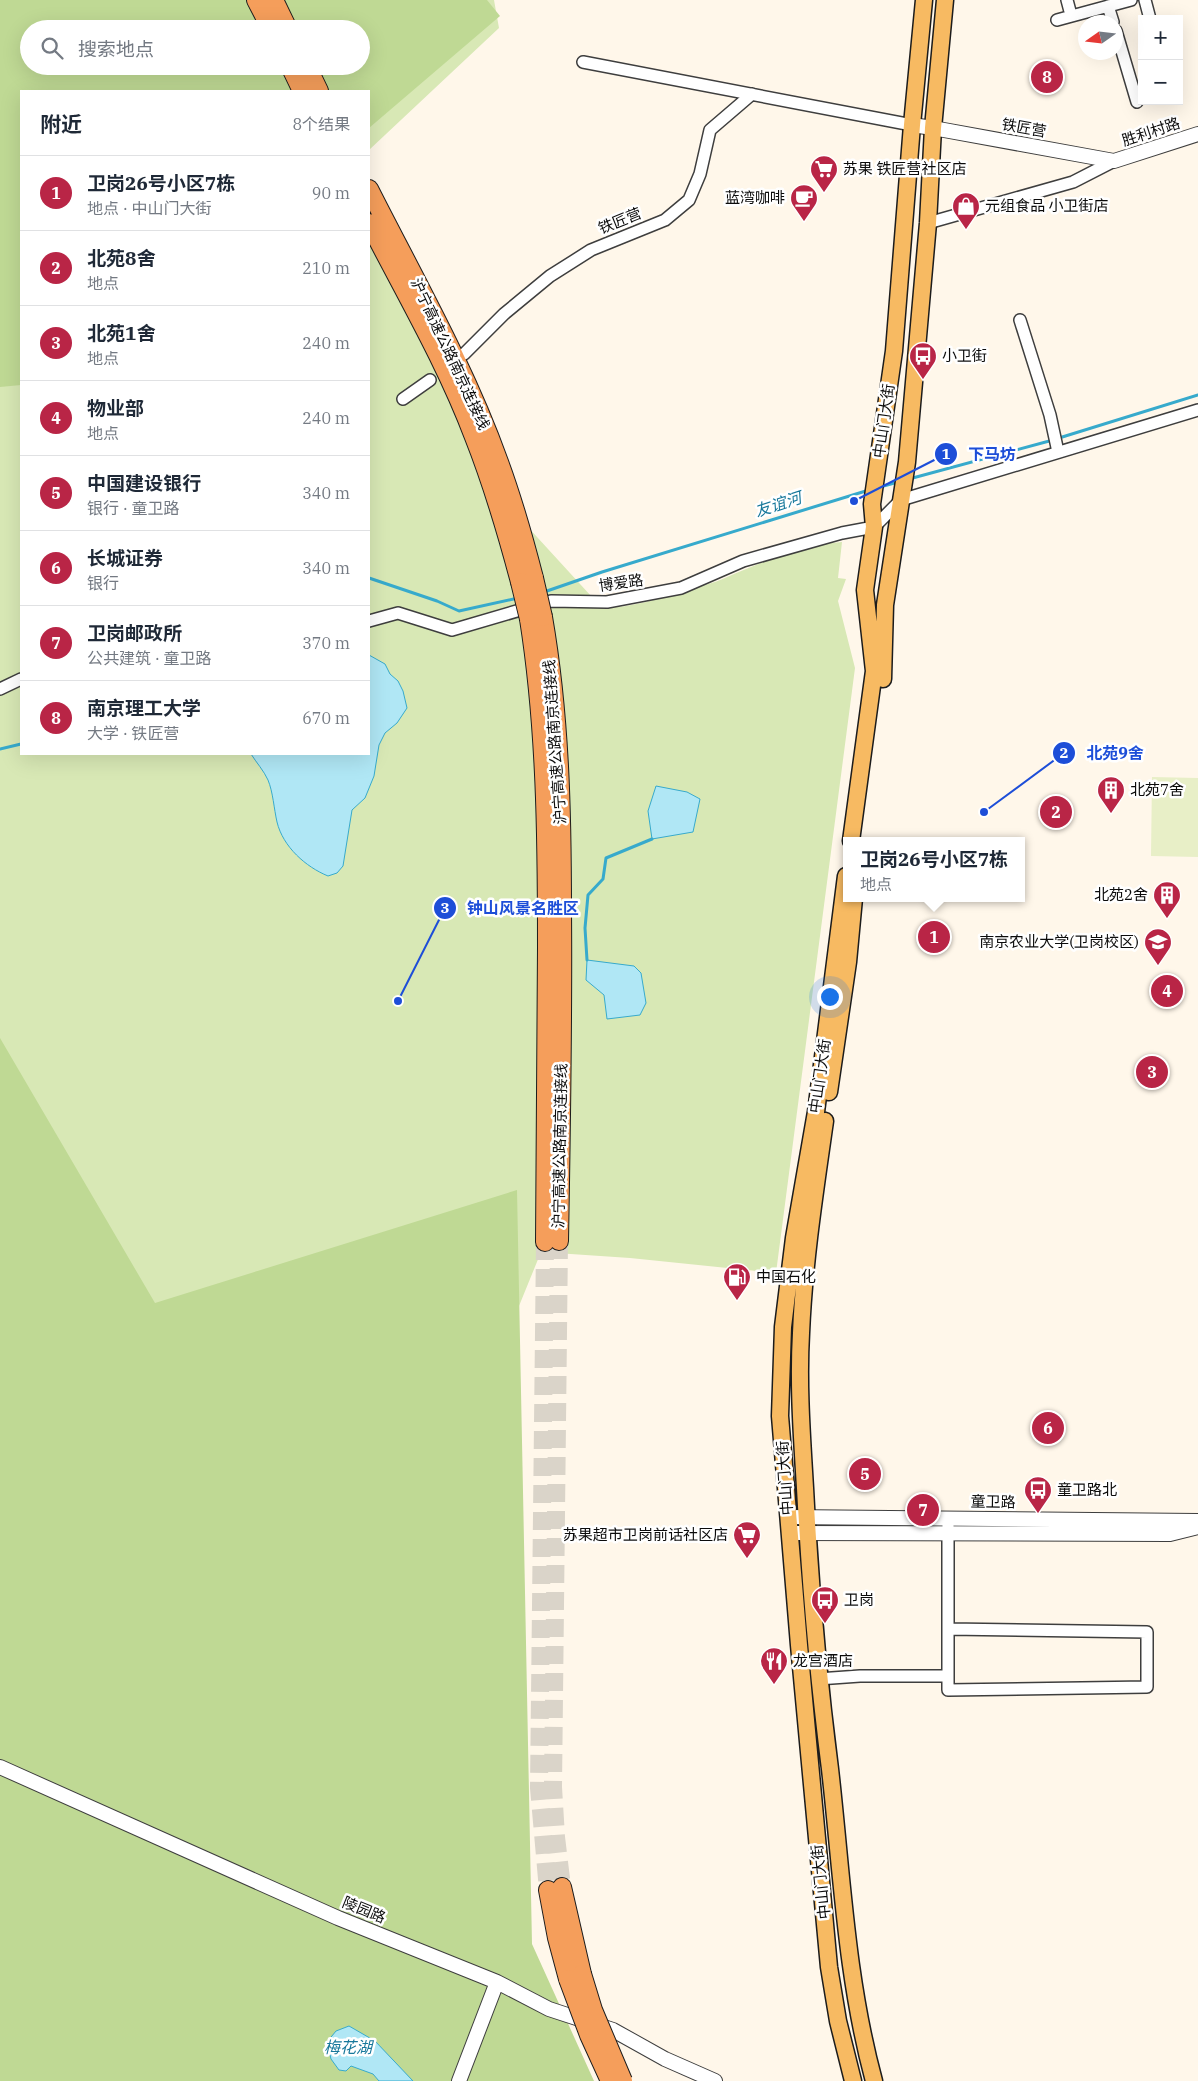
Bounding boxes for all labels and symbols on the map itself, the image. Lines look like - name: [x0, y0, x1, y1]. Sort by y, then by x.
- north arrow: [1078, 15, 1123, 60]
- pin: 8: [1031, 58, 1063, 96]
- street label: 胜利村路: [1119, 113, 1182, 150]
- street label: 铁匠营: [1000, 114, 1048, 141]
- supermarket icon: 苏果 铁匠营社区店: [809, 154, 839, 193]
- place label: 苏果 铁匠营社区店: [843, 159, 966, 178]
- cafe icon: 蓝湾咖啡: [789, 183, 819, 222]
- place label: 蓝湾咖啡: [725, 188, 785, 207]
- shop icon: 元组食品 小卫街店: [951, 191, 981, 230]
- place label: 元组食品 小卫街店: [985, 196, 1108, 215]
- street label: 铁匠营: [595, 203, 644, 238]
- street label: 沪宁高速公路南京连接线: [407, 275, 494, 433]
- bus stop icon: 小卫街: [908, 341, 938, 380]
- place label: 小卫街: [942, 346, 987, 365]
- street label: 中山门大街: [869, 382, 898, 459]
- callout: 下马坊: [933, 438, 1026, 469]
- text: 1: [941, 444, 951, 463]
- text: 下马坊: [968, 444, 1016, 464]
- water label: 友谊河: [752, 486, 807, 521]
- street label: 博爱路: [597, 570, 645, 595]
- street label: 沪宁高速公路南京连接线: [539, 659, 570, 825]
- callout: 北苑9舍: [1051, 738, 1154, 769]
- text: 2: [1059, 743, 1069, 762]
- text: 北苑9舍: [1086, 743, 1144, 763]
- building icon: 北苑7舍: [1096, 775, 1126, 814]
- place label: 北苑7舍: [1130, 780, 1184, 799]
- pin: 2: [1040, 793, 1072, 831]
- building icon: 北苑2舍: [1152, 880, 1182, 919]
- place label: 北苑2舍: [1094, 885, 1148, 904]
- callout: 钟山风景名胜区: [432, 893, 589, 924]
- text: 3: [440, 898, 450, 917]
- text: 钟山风景名胜区: [467, 898, 579, 918]
- pin: 1: [918, 918, 950, 956]
- school or university icon: 南京农业大学(卫岗校区): [1143, 927, 1173, 966]
- place label: 南京农业大学(卫岗校区): [979, 932, 1139, 951]
- pin: 4: [1151, 972, 1183, 1010]
- your location: [817, 984, 843, 1010]
- street label: 中山门大街: [805, 1037, 834, 1114]
- pin: 3: [1136, 1053, 1168, 1091]
- street label: 沪宁高速公路南京连接线: [549, 1063, 570, 1229]
- fuel station icon: 中国石化: [722, 1262, 752, 1301]
- place label: 中国石化: [756, 1267, 816, 1286]
- pin: 6: [1032, 1409, 1064, 1447]
- street label: 中山门大街: [772, 1440, 797, 1516]
- pin: 5: [849, 1455, 881, 1493]
- bus stop icon: 童卫路北: [1023, 1475, 1053, 1514]
- place label: 童卫路北: [1057, 1480, 1117, 1499]
- pin: 7: [907, 1491, 939, 1529]
- street label: 童卫路: [970, 1492, 1016, 1511]
- supermarket icon: 苏果超市卫岗前话社区店: [732, 1520, 762, 1559]
- place label: 苏果超市卫岗前话社区店: [563, 1525, 728, 1544]
- bus stop icon: 卫岗: [810, 1585, 840, 1624]
- place label: 卫岗: [844, 1590, 874, 1609]
- restaurant icon: 龙宫酒店: [759, 1646, 789, 1685]
- place label: 龙宫酒店: [793, 1651, 853, 1670]
- street label: 中山门大街: [807, 1844, 834, 1920]
- street label: 陵园路: [340, 1892, 389, 1927]
- water label: 梅花湖: [324, 2037, 375, 2057]

